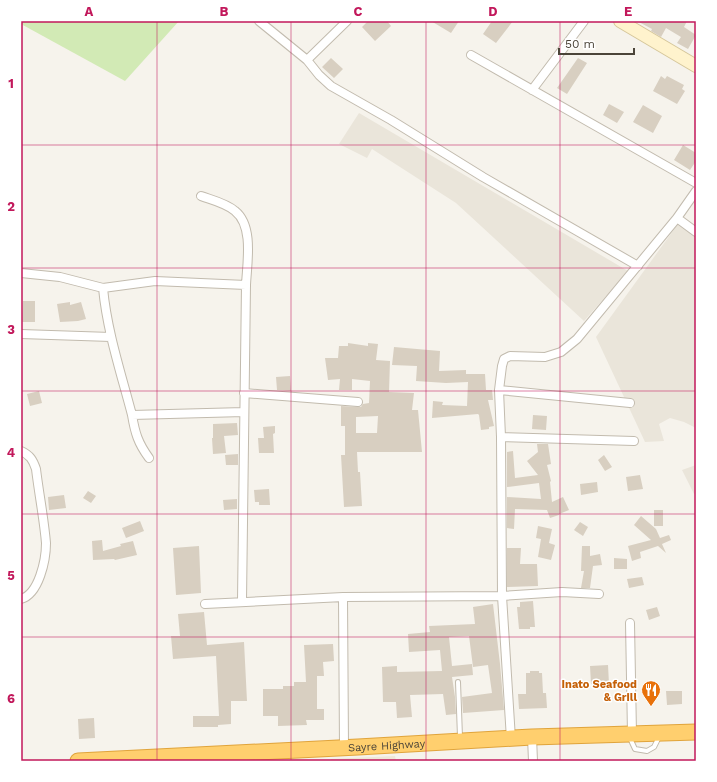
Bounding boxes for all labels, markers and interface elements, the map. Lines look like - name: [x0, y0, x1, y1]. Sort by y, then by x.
- text: A: [85, 4, 94, 19]
- text: B: [220, 4, 229, 19]
- text: C: [354, 4, 363, 19]
- text: D: [488, 4, 498, 19]
- text: E: [624, 4, 632, 19]
- scale bar: [559, 30, 634, 56]
- text: 50 m: [565, 37, 595, 51]
- text: 1: [8, 76, 14, 91]
- text: 2: [7, 199, 15, 214]
- text: 3: [7, 322, 15, 337]
- text: 4: [7, 445, 16, 460]
- text: 5: [7, 568, 15, 583]
- place label: Inato Seafood & Grill: [562, 678, 637, 704]
- restaurant icon: Inato Seafood & Grill: [640, 679, 662, 707]
- text: 6: [7, 691, 15, 706]
- street label: Sayre Highway: [348, 737, 426, 754]

